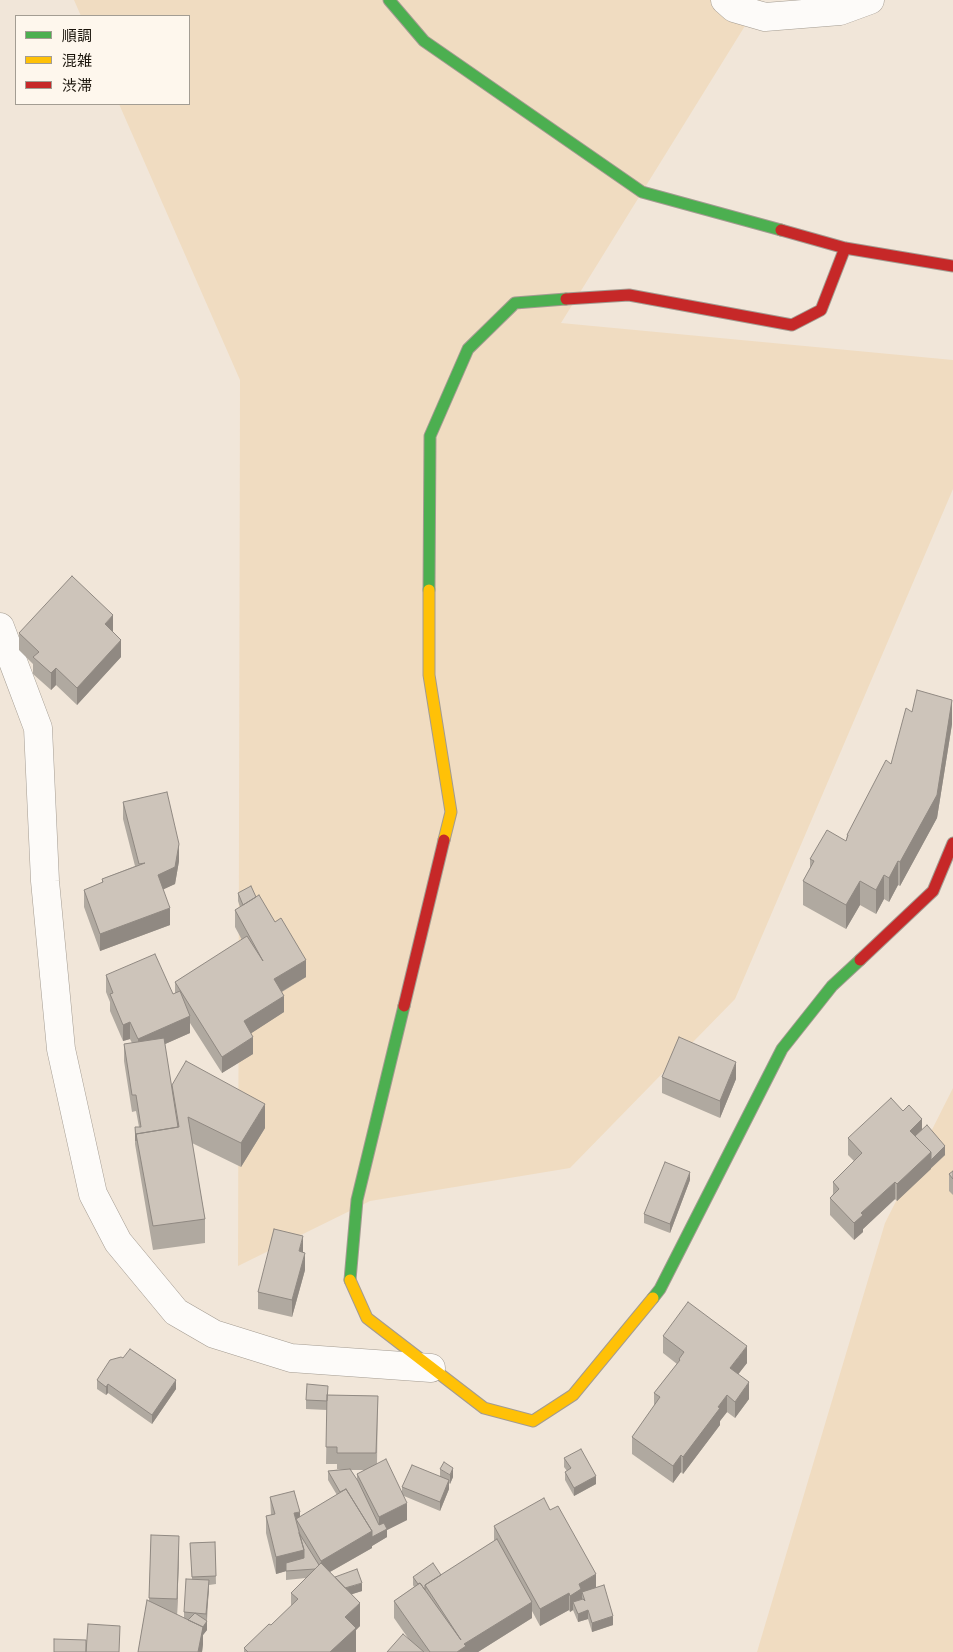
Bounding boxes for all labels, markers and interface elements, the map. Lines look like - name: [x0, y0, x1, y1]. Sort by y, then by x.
- legend: [15, 15, 190, 105]
- text: 順調: [62, 27, 92, 45]
- text: 混雑: [62, 52, 92, 70]
- text: 渋滞: [62, 77, 92, 95]

